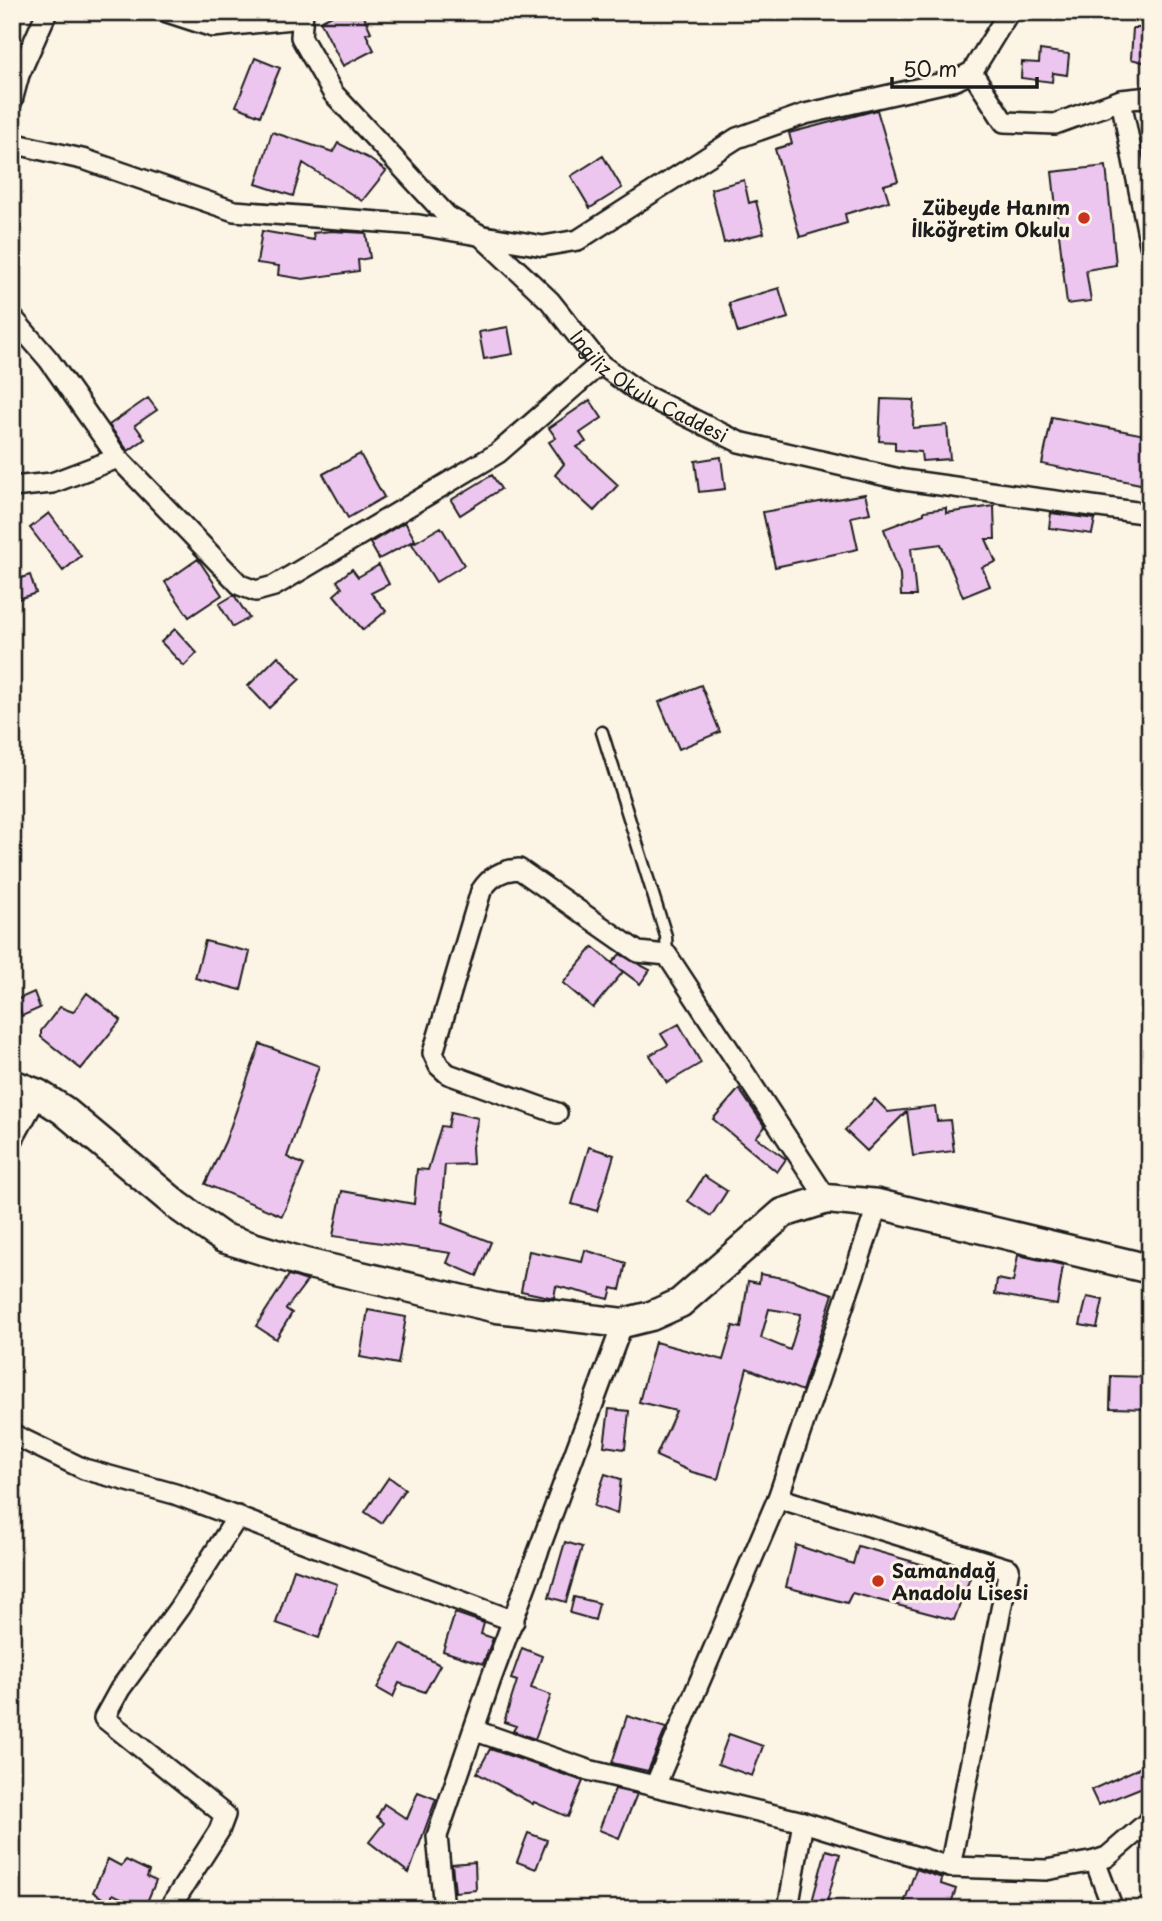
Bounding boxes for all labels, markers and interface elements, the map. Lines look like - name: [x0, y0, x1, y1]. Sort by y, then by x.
- scale bar: [892, 46, 1038, 90]
- text: 50 m: [903, 52, 957, 84]
- place label: Zübeyde Hanım İlköğretim Okulu: [911, 193, 1070, 243]
- marker: Zübeyde Hanım İlköğretim Okulu: [1076, 210, 1092, 226]
- street label: İngiliz Okulu Caddesi: [564, 324, 733, 448]
- place label: Samandağ Anadolu Lisesi: [892, 1556, 1028, 1606]
- marker: Samandağ Anadolu Lisesi: [870, 1573, 886, 1589]

